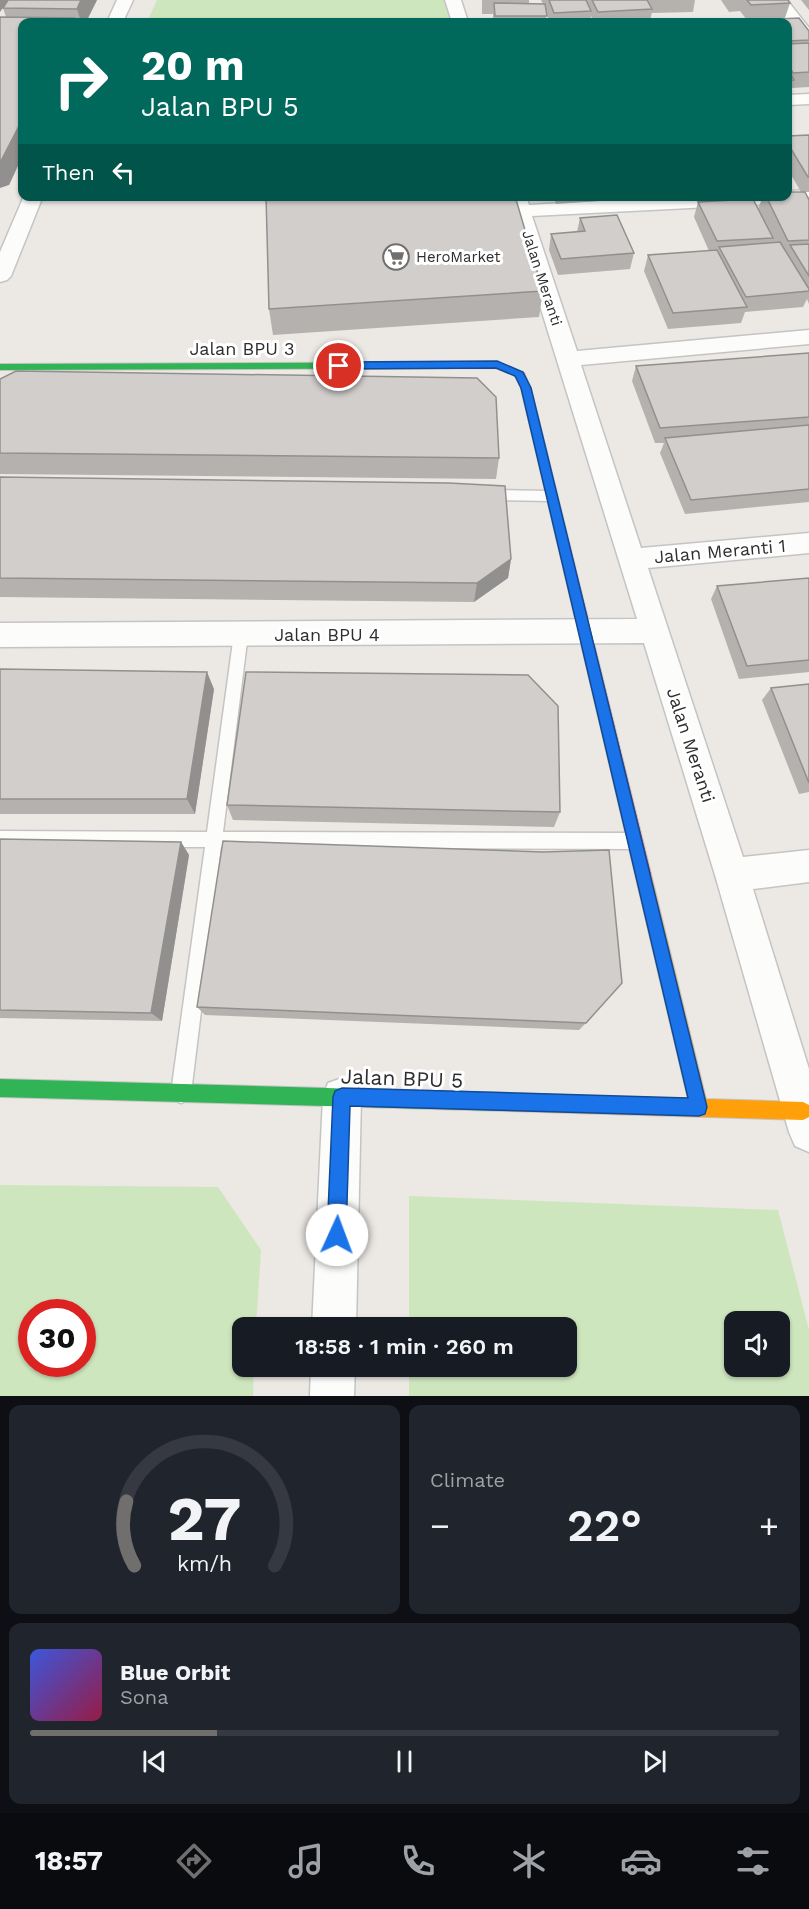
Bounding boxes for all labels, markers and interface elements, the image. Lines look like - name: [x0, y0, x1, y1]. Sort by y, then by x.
- text: 20 m: [141, 41, 245, 90]
- icon: right: [42, 42, 120, 120]
- text: Jalan BPU 5: [141, 91, 299, 123]
- icon: left: [107, 156, 140, 189]
- text: Then: [42, 160, 95, 185]
- street label: Jalan Meranti: [518, 228, 566, 328]
- supermarket icon: HeroMarket: [381, 242, 411, 272]
- place label: HeroMarket: [416, 248, 501, 266]
- street label: Jalan BPU 3: [189, 338, 295, 359]
- pin: [313, 340, 364, 391]
- icon: arrive: [322, 349, 355, 382]
- street label: Jalan Meranti 1: [653, 535, 787, 567]
- street label: Jalan BPU 4: [274, 624, 380, 645]
- street label: Jalan Meranti: [663, 685, 719, 805]
- street label: Jalan BPU 5: [340, 1063, 464, 1093]
- position arrow: [305, 1203, 369, 1267]
- speed limit sign: 30: [18, 1299, 96, 1377]
- map controls: [724, 1311, 790, 1377]
- button: sound: [724, 1311, 790, 1377]
- text: 18:58 · 1 min · 260 m: [295, 1334, 514, 1359]
- text: Climate: [430, 1468, 505, 1492]
- text: 27: [168, 1482, 241, 1555]
- text: 22°: [567, 1499, 642, 1552]
- text: −: [430, 1506, 450, 1545]
- text: +: [759, 1506, 779, 1545]
- text: km/h: [177, 1552, 232, 1577]
- text: Blue Orbit: [120, 1660, 230, 1685]
- text: Sona: [120, 1685, 169, 1709]
- icon: previous: [138, 1745, 171, 1778]
- icon: pause: [388, 1745, 421, 1778]
- icon: next: [638, 1745, 671, 1778]
- icon: directions: [173, 1840, 215, 1882]
- icon: music: [285, 1840, 327, 1882]
- icon: phone: [397, 1840, 439, 1882]
- icon: climate: [508, 1840, 550, 1882]
- icon: car: [620, 1840, 662, 1882]
- icon: filters: [732, 1840, 774, 1882]
- text: 18:57: [35, 1845, 103, 1877]

